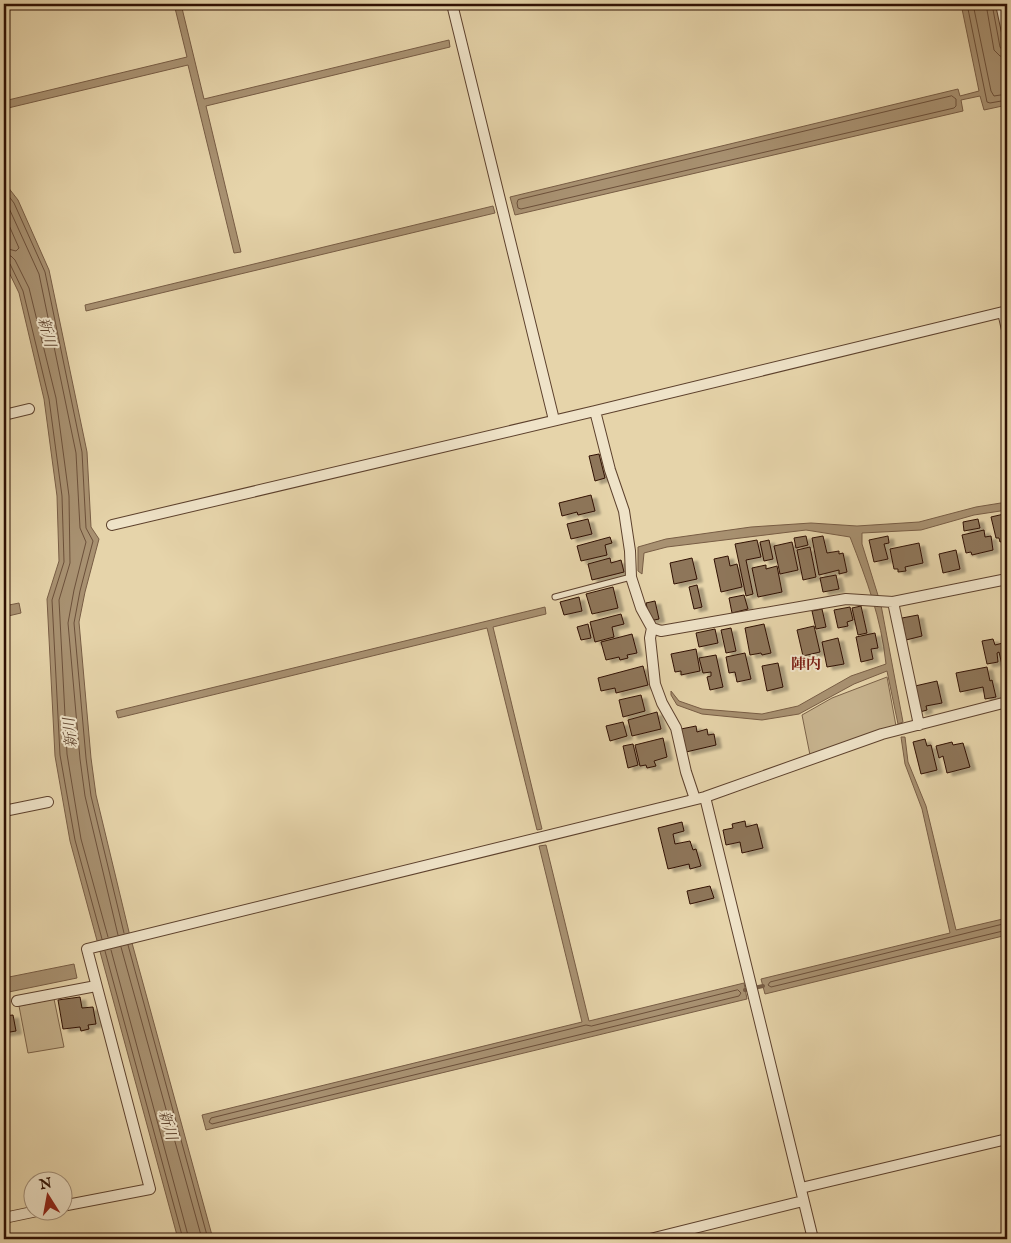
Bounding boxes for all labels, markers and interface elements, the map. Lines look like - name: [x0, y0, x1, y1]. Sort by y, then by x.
- water label: 新川: [34, 315, 60, 351]
- district label: 陣内: [791, 655, 821, 674]
- water label: 新川: [60, 715, 81, 749]
- water label: 新川: [154, 1108, 181, 1144]
- north arrow: [22, 1170, 72, 1220]
- text: N: [37, 1174, 53, 1194]

